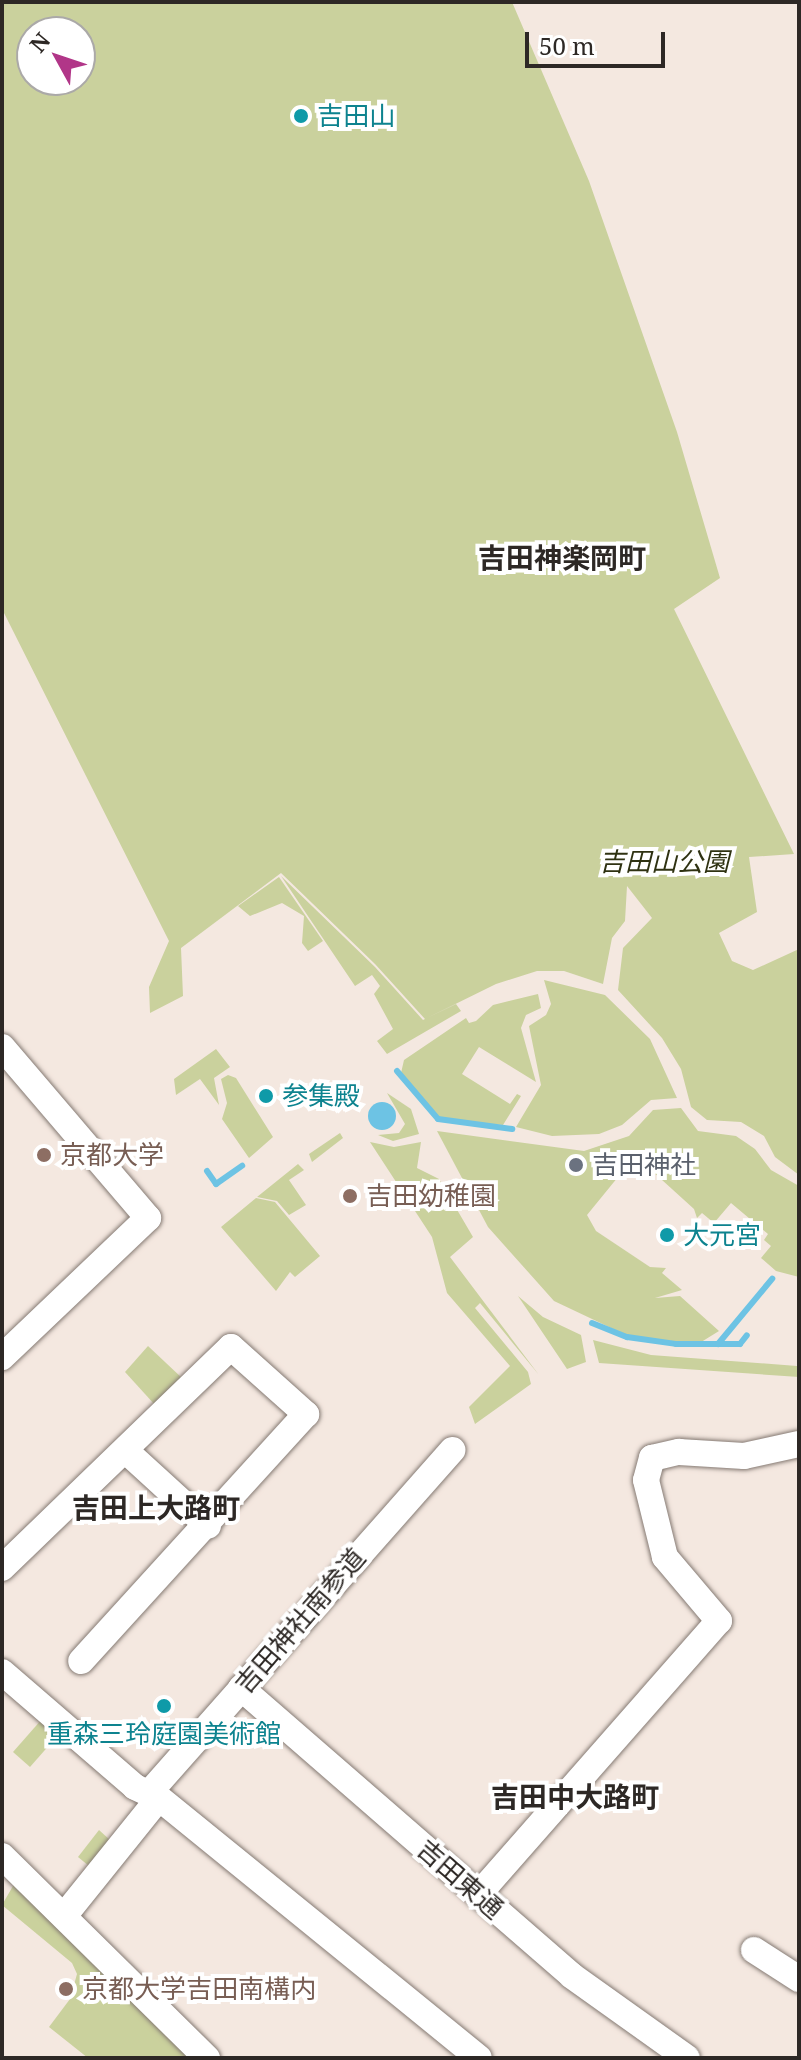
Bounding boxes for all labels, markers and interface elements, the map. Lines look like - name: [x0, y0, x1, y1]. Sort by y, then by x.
- north arrow: [16, 16, 96, 96]
- scale bar: [529, 16, 669, 66]
- text: N: [22, 26, 56, 58]
- text: 50 m: [539, 29, 595, 62]
- place label: 吉田山: [317, 100, 395, 132]
- marker: 吉田山: [292, 107, 310, 125]
- district label: 吉田神楽岡町: [478, 540, 646, 574]
- park label: 吉田山公園: [599, 846, 729, 878]
- place label: 参集殿: [282, 1080, 360, 1112]
- marker: 参集殿: [257, 1087, 275, 1105]
- place label: 京都大学: [60, 1139, 164, 1171]
- marker: 京都大学: [35, 1146, 53, 1164]
- place label: 吉田神社: [592, 1149, 696, 1181]
- marker: 吉田神社: [567, 1156, 585, 1174]
- place label: 吉田幼稚園: [366, 1180, 496, 1212]
- marker: 吉田幼稚園: [341, 1187, 359, 1205]
- place label: 大元宮: [683, 1219, 761, 1251]
- marker: 大元宮: [658, 1226, 676, 1244]
- district label: 吉田上大路町: [72, 1490, 240, 1524]
- street label: 吉田神社南参道: [229, 1542, 371, 1700]
- marker: 重森三玲庭園美術館: [155, 1697, 173, 1715]
- place label: 重森三玲庭園美術館: [47, 1718, 281, 1750]
- district label: 吉田中大路町: [491, 1779, 659, 1813]
- street label: 吉田東通: [411, 1833, 509, 1925]
- place label: 京都大学吉田南構内: [82, 1973, 316, 2005]
- marker: 京都大学吉田南構内: [57, 1980, 75, 1998]

